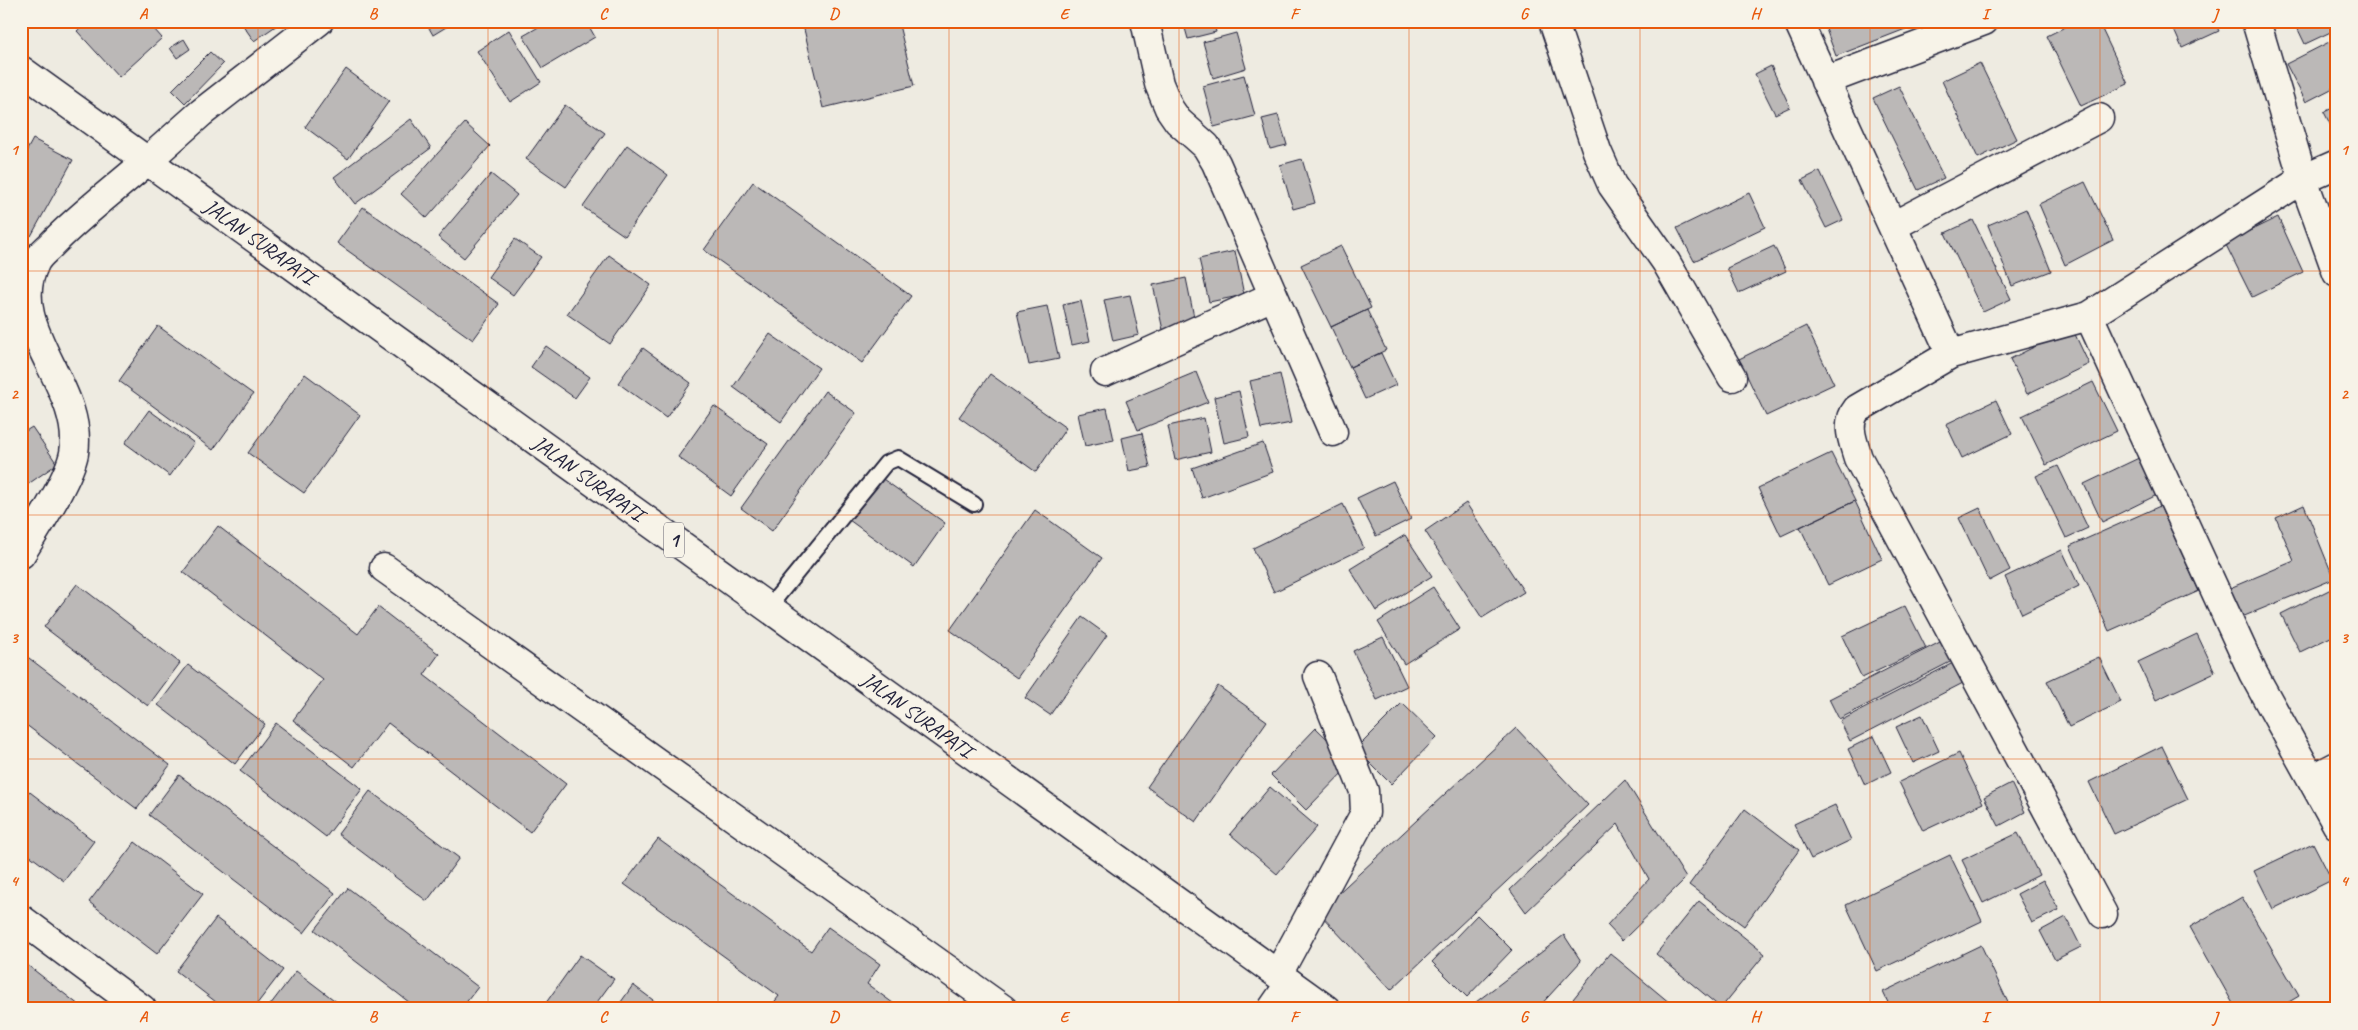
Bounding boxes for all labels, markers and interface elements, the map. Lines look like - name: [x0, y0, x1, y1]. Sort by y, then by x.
- text: A: [139, 4, 149, 24]
- text: B: [369, 4, 379, 24]
- text: C: [599, 4, 609, 24]
- text: D: [829, 4, 840, 24]
- text: E: [1060, 4, 1071, 24]
- text: F: [1290, 4, 1301, 24]
- text: G: [1520, 4, 1530, 24]
- text: H: [1750, 4, 1762, 24]
- text: I: [1982, 4, 1992, 24]
- text: J: [2211, 4, 2220, 24]
- text: 1: [10, 140, 19, 160]
- text: 1: [2340, 140, 2349, 160]
- street label: JALAN SURAPATI: [198, 192, 324, 293]
- text: 2: [10, 384, 19, 404]
- text: 2: [2340, 384, 2349, 404]
- street label: JALAN SURAPATI: [527, 429, 653, 530]
- road number: 1: [664, 522, 684, 558]
- text: 3: [10, 628, 19, 648]
- text: 3: [2340, 628, 2349, 648]
- street label: JALAN SURAPATI: [856, 666, 981, 766]
- text: 4: [10, 871, 19, 891]
- text: 4: [2340, 871, 2349, 891]
- text: A: [139, 1007, 149, 1027]
- text: B: [369, 1007, 379, 1027]
- text: C: [599, 1007, 609, 1027]
- text: D: [829, 1007, 840, 1027]
- text: E: [1060, 1007, 1071, 1027]
- text: F: [1290, 1007, 1301, 1027]
- text: G: [1520, 1007, 1530, 1027]
- text: H: [1750, 1007, 1762, 1027]
- text: I: [1982, 1007, 1992, 1027]
- text: J: [2211, 1007, 2220, 1027]

